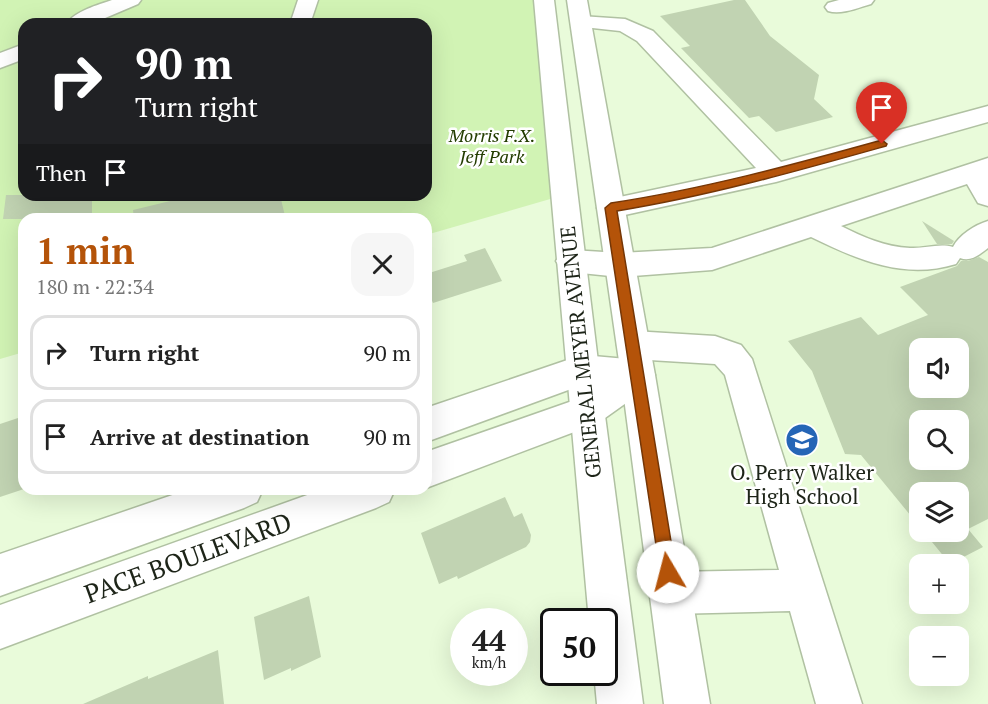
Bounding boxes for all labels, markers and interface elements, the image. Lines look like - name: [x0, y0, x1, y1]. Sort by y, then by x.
- text: 90 m: [135, 35, 233, 91]
- icon: right: [36, 42, 114, 120]
- pin: [856, 82, 907, 144]
- text: Turn right: [135, 89, 258, 125]
- icon: arrive: [865, 91, 898, 124]
- park label: Morris F.X. Jeff Park: [448, 123, 535, 168]
- icon: arrive: [99, 156, 132, 189]
- text: Then: [36, 158, 87, 187]
- street label: GENERAL MEYER AVENUE: [553, 225, 607, 480]
- text: 1 min: [36, 227, 134, 274]
- button: close: [351, 233, 414, 296]
- text: 180 m · 22:34: [36, 273, 154, 300]
- icon: right: [39, 336, 72, 369]
- text: Turn right: [90, 338, 199, 367]
- text: 90 m: [363, 338, 411, 367]
- map controls: [909, 338, 969, 686]
- button: sound: [909, 338, 969, 398]
- button: search: [909, 410, 969, 470]
- icon: arrive: [39, 420, 72, 453]
- text: Arrive at destination: [90, 422, 309, 451]
- text: 90 m: [363, 422, 411, 451]
- school or university icon: O. Perry Walker High School: [784, 422, 820, 458]
- place label: O. Perry Walker High School: [730, 458, 874, 510]
- button: layers: [909, 482, 969, 542]
- street label: PACE BOULEVARD: [79, 504, 296, 610]
- position arrow: [636, 540, 700, 604]
- button: +: [909, 554, 969, 614]
- speed limit sign: 50: [540, 608, 618, 686]
- text: 44: [472, 620, 506, 660]
- button: −: [909, 626, 969, 686]
- text: km/h: [472, 652, 506, 672]

